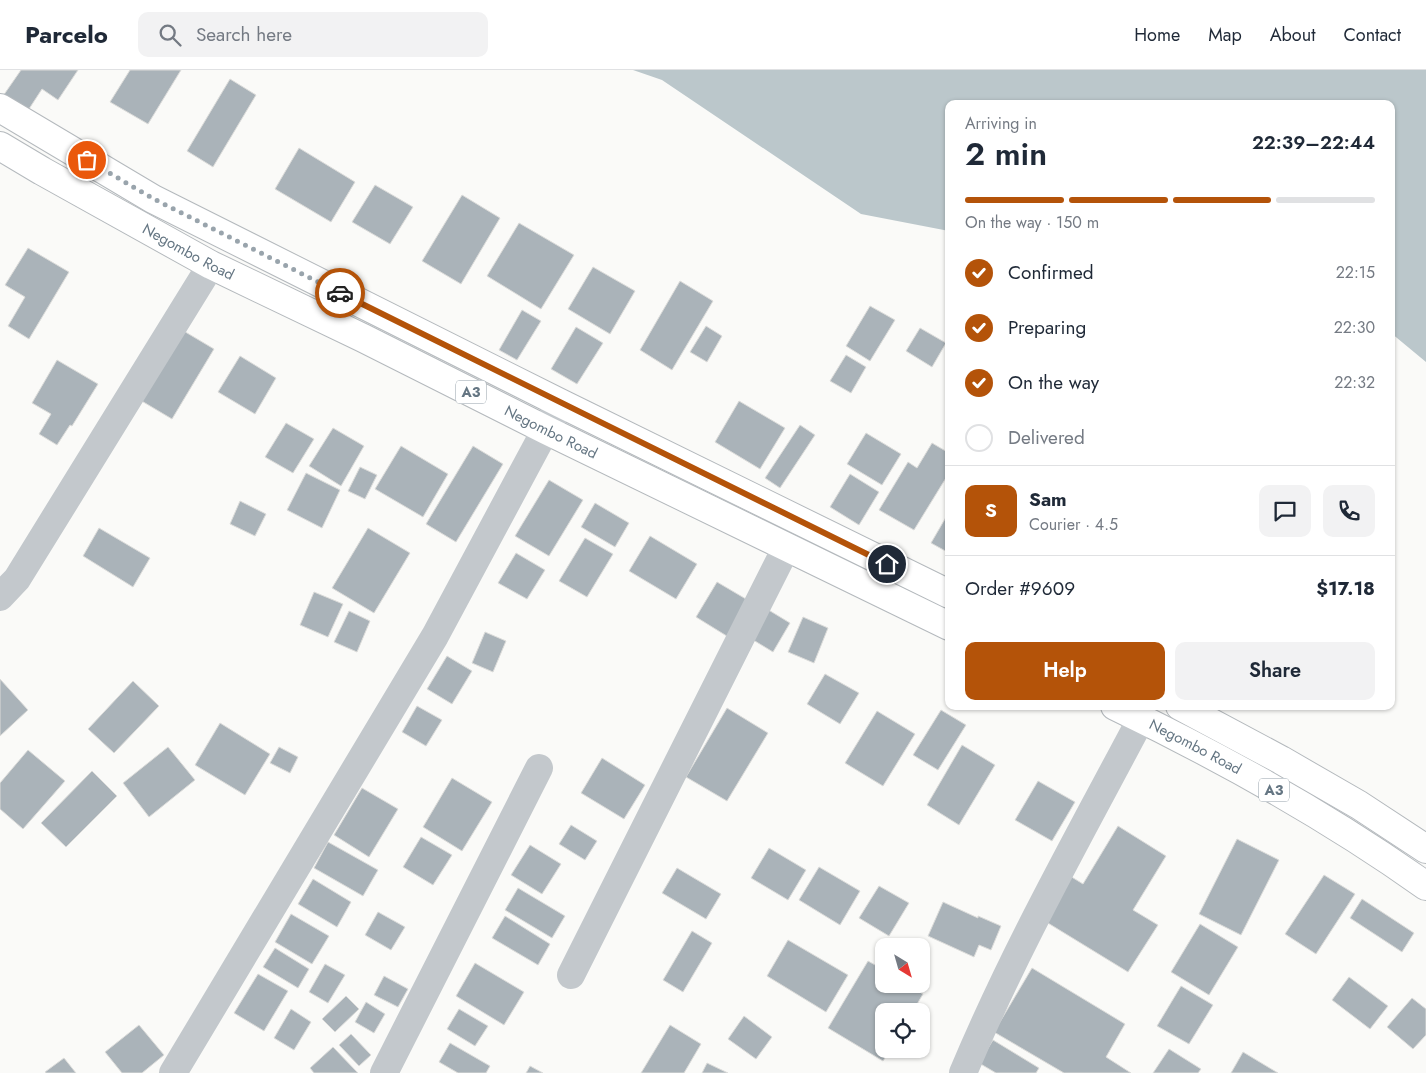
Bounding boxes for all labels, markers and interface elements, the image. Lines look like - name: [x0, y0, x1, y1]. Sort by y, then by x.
- search box: [138, 12, 488, 57]
- text: Parcelo: [25, 17, 108, 52]
- icon: search: [156, 21, 184, 49]
- text: Search here: [196, 21, 292, 48]
- text: Home: [1134, 22, 1180, 48]
- text: Map: [1208, 22, 1242, 48]
- text: About: [1270, 22, 1315, 48]
- text: Contact: [1343, 22, 1401, 48]
- text: Arriving in: [965, 112, 1037, 135]
- text: 22:39–22:44: [1252, 129, 1375, 156]
- text: 2 min: [965, 131, 1047, 177]
- pin: [66, 139, 108, 181]
- icon: bag: [73, 146, 101, 174]
- text: On the way · 150 m: [965, 211, 1099, 234]
- street label: Negombo Road: [138, 218, 238, 286]
- icon: check: [965, 259, 993, 287]
- text: Confirmed: [1008, 259, 1094, 286]
- text: 22:15: [1336, 261, 1375, 284]
- courier: [315, 268, 365, 318]
- icon: car: [326, 279, 354, 307]
- icon: check: [965, 314, 993, 342]
- text: Preparing: [1008, 314, 1086, 341]
- text: 22:30: [1334, 316, 1375, 339]
- icon: check: [965, 369, 993, 397]
- text: On the way: [1008, 369, 1099, 396]
- text: 22:32: [1334, 371, 1375, 394]
- road number: A3: [456, 381, 486, 404]
- street label: Negombo Road: [500, 400, 601, 464]
- text: Delivered: [1008, 424, 1085, 451]
- button: chat: [1259, 485, 1311, 537]
- button: phone: [1323, 485, 1375, 537]
- text: Sam: [1029, 486, 1067, 513]
- text: S: [985, 497, 997, 524]
- text: Courier · 4.5: [1029, 513, 1118, 536]
- pin: [866, 543, 908, 585]
- icon: home: [873, 550, 901, 578]
- text: Order #9609: [965, 575, 1075, 602]
- text: $17.18: [1316, 575, 1375, 602]
- button: Help: [965, 642, 1165, 700]
- button: Share: [1175, 642, 1375, 700]
- street label: Negombo Road: [1145, 713, 1245, 780]
- road number: A3: [1259, 778, 1289, 802]
- north arrow: [875, 938, 930, 992]
- map controls: [875, 938, 930, 1058]
- button: locate: [875, 1003, 930, 1058]

